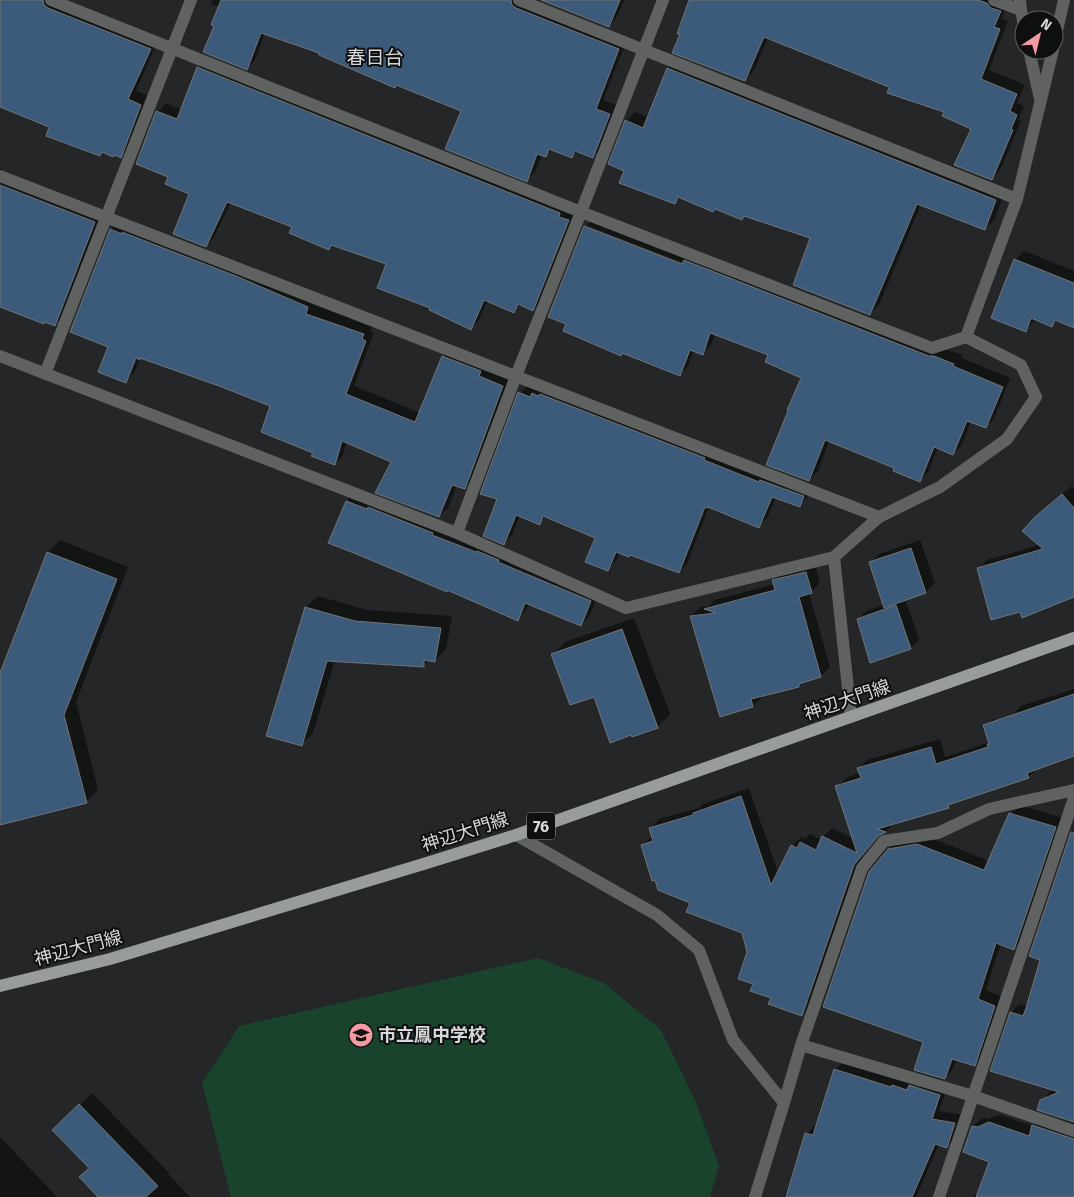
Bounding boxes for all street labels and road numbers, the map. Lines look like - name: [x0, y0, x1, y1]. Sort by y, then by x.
- street label: 神辺大門線: [801, 675, 893, 725]
- street label: 神辺大門線: [419, 808, 511, 856]
- road number: 76: [527, 812, 555, 839]
- street label: 神辺大門線: [32, 926, 124, 970]

